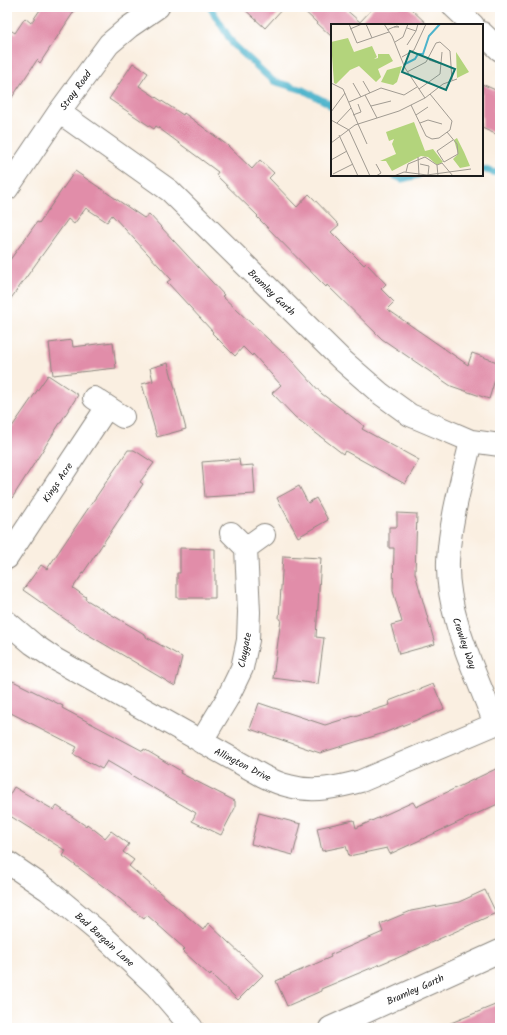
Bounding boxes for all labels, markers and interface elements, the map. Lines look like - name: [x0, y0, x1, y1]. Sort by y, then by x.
- inset map: [331, 24, 483, 176]
- street label: Stray Road: [56, 66, 96, 114]
- street label: Bramley Garth: [244, 266, 299, 320]
- street label: Kings Acre: [39, 459, 77, 506]
- street label: Crawley Way: [448, 615, 480, 672]
- street label: Claygate: [234, 631, 256, 669]
- street label: Allington Drive: [211, 744, 274, 786]
- street label: Bad Bargain Lane: [71, 909, 138, 971]
- street label: Bramley Garth: [384, 970, 447, 1010]

